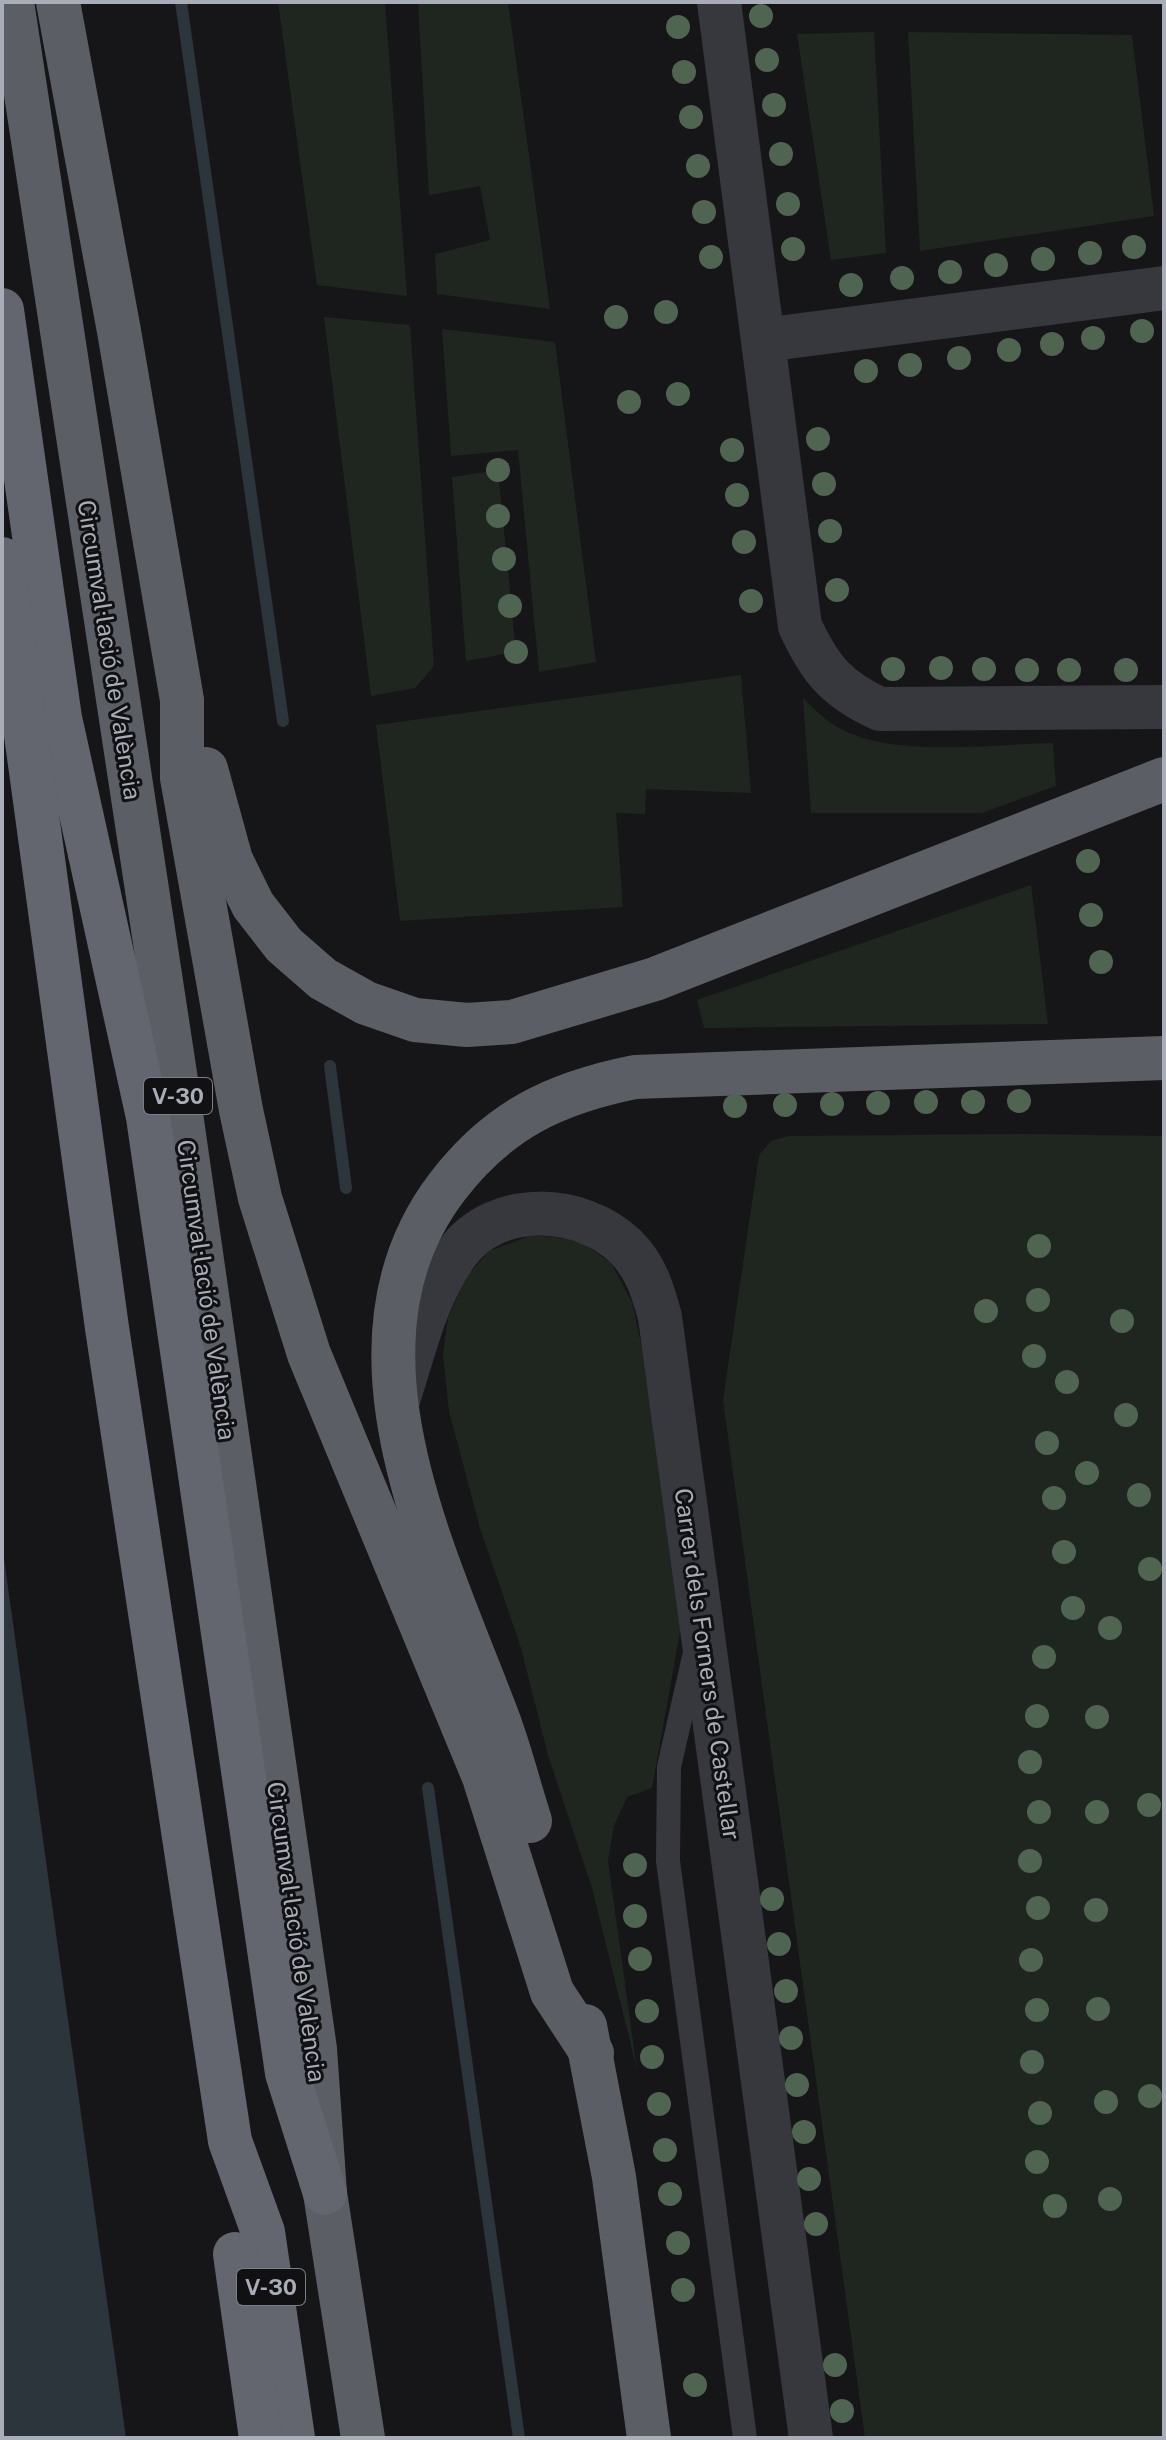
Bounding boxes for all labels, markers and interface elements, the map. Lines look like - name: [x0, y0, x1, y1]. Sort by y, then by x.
- street label: Circumval·lació de València: [72, 498, 148, 802]
- road number: V-30: [144, 1078, 212, 1114]
- street label: Circumval·lació de València: [172, 1138, 242, 1442]
- street label: Carrer dels Forners de Castellar: [669, 1486, 747, 1842]
- street label: Circumval·lació de València: [262, 1780, 332, 2084]
- road number: V-30: [237, 2269, 305, 2305]

